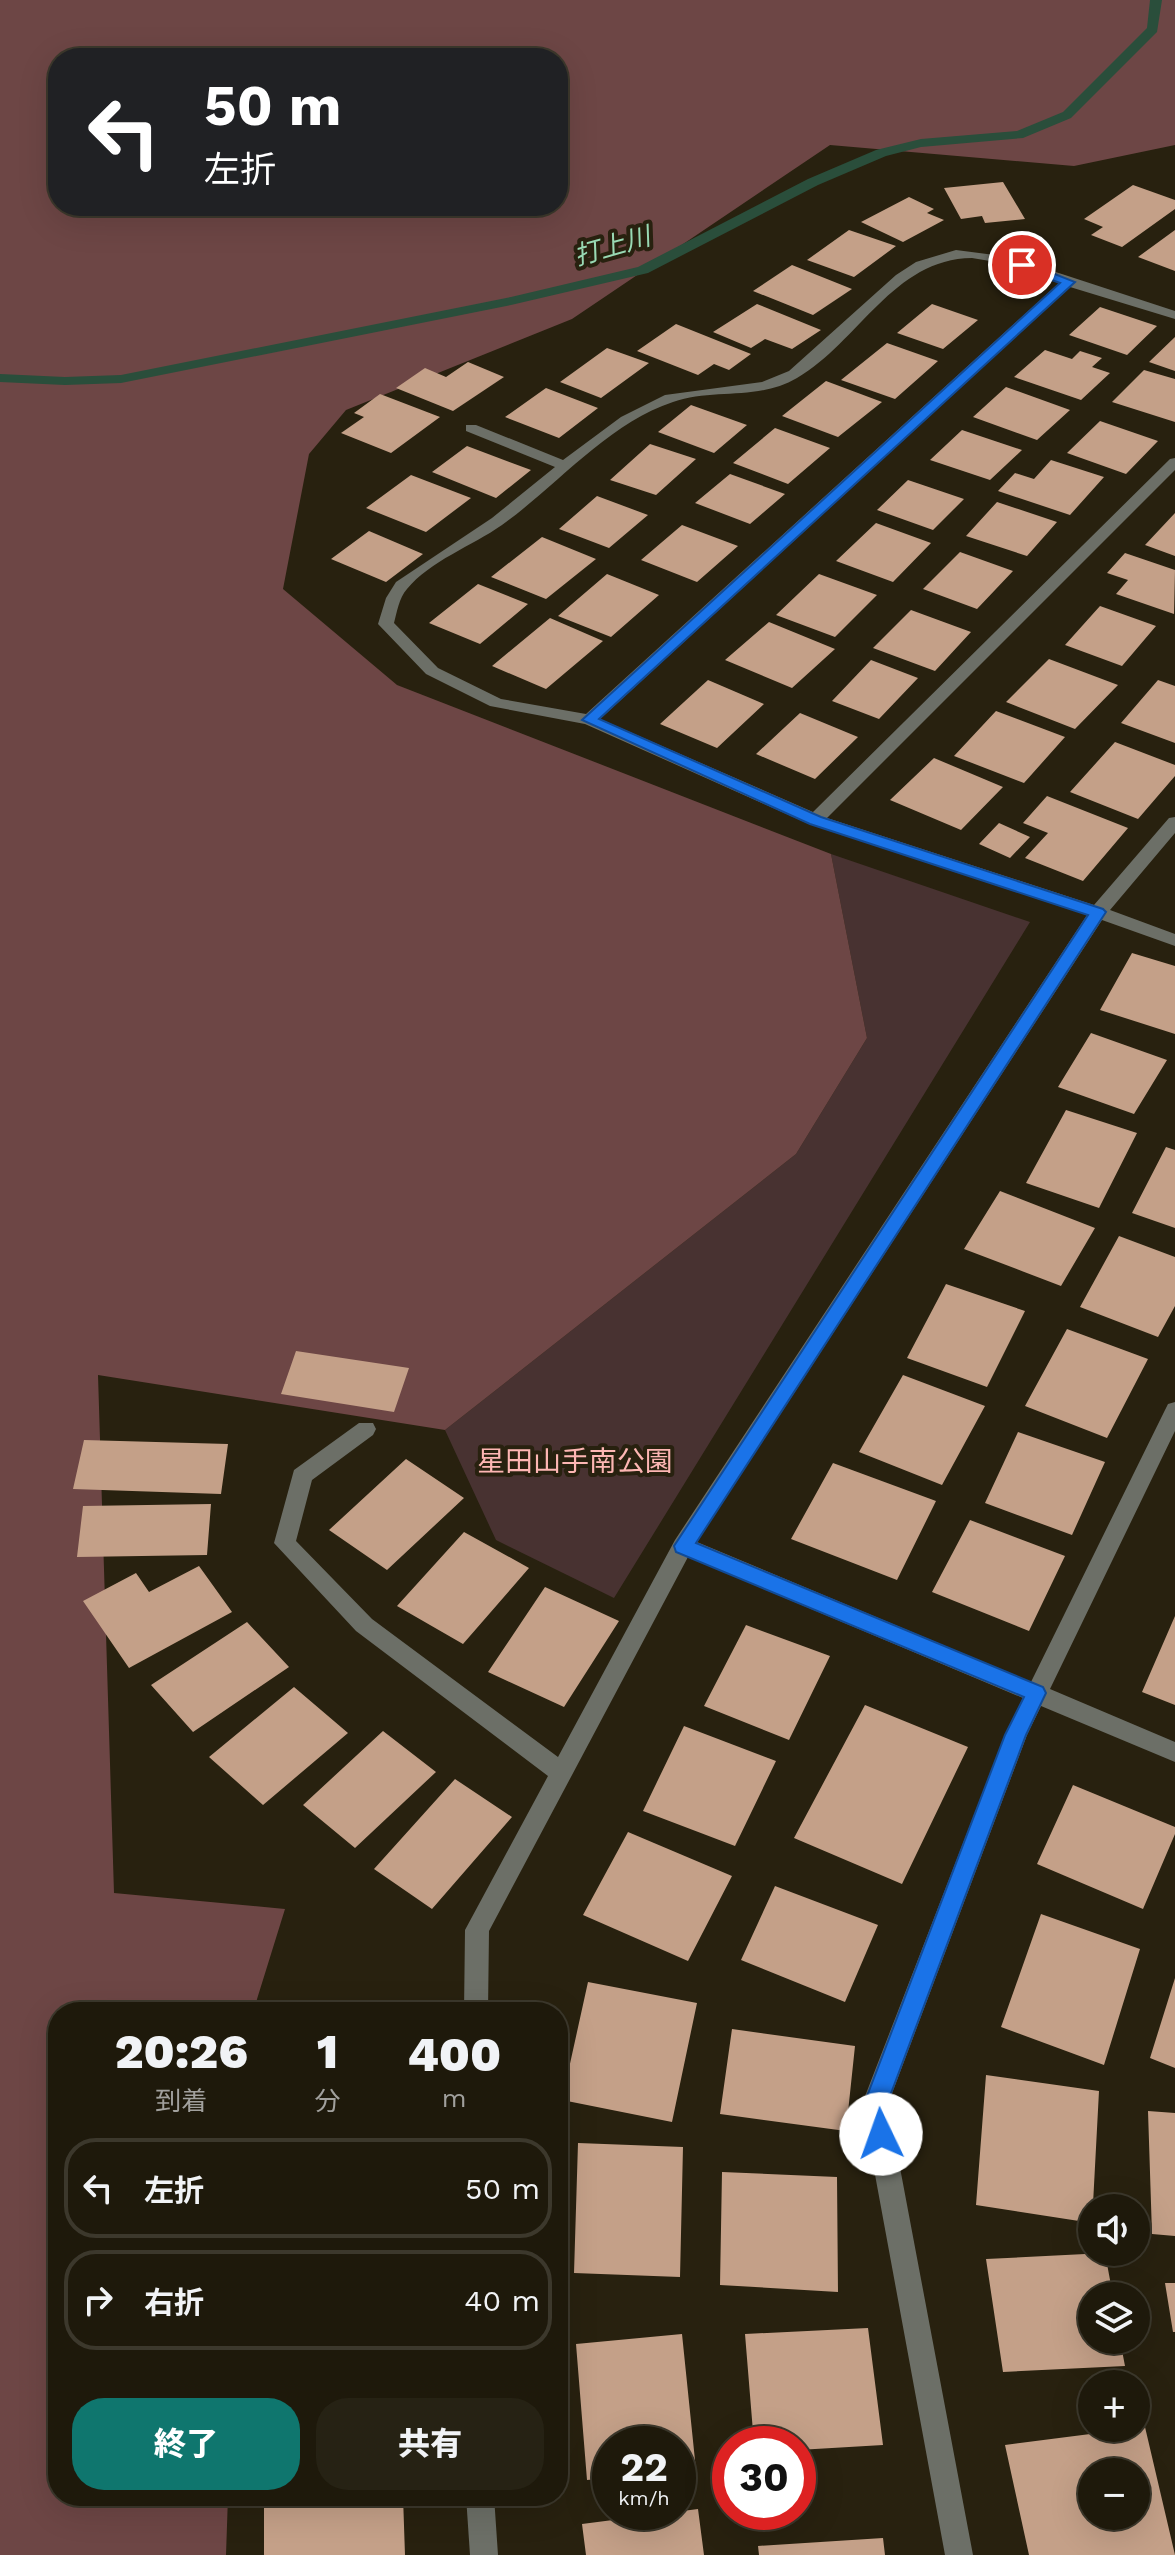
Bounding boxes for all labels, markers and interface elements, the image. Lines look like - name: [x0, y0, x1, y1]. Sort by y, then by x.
- text: 50 m: [204, 73, 341, 139]
- icon: left: [72, 80, 176, 184]
- text: 左折: [204, 149, 276, 191]
- water label: 打上川: [570, 220, 657, 271]
- pin: [988, 231, 1056, 299]
- icon: arrive: [1000, 243, 1044, 287]
- park label: 星田山手南公園: [477, 1445, 673, 1478]
- text: 20:26: [115, 2023, 248, 2080]
- text: 1: [317, 2023, 338, 2080]
- text: 400: [407, 2026, 501, 2083]
- text: m: [442, 2083, 467, 2113]
- text: 到着: [155, 2086, 207, 2116]
- text: 分: [315, 2086, 341, 2116]
- position arrow: [839, 2092, 923, 2176]
- icon: left: [76, 2166, 120, 2210]
- text: 50 m: [465, 2171, 540, 2206]
- text: 左折: [144, 2173, 204, 2208]
- map controls: [1078, 2194, 1150, 2530]
- button: sound: [1078, 2194, 1150, 2266]
- icon: right: [76, 2278, 120, 2322]
- button: layers: [1078, 2282, 1150, 2354]
- text: 40 m: [464, 2283, 540, 2318]
- text: 右折: [144, 2285, 204, 2320]
- button: +: [1078, 2370, 1150, 2442]
- button: 終了: [72, 2398, 300, 2490]
- button: 共有: [316, 2398, 544, 2490]
- speed limit sign: 30: [712, 2426, 816, 2530]
- text: 22: [620, 2444, 668, 2491]
- button: −: [1078, 2458, 1150, 2530]
- text: km/h: [618, 2486, 670, 2510]

